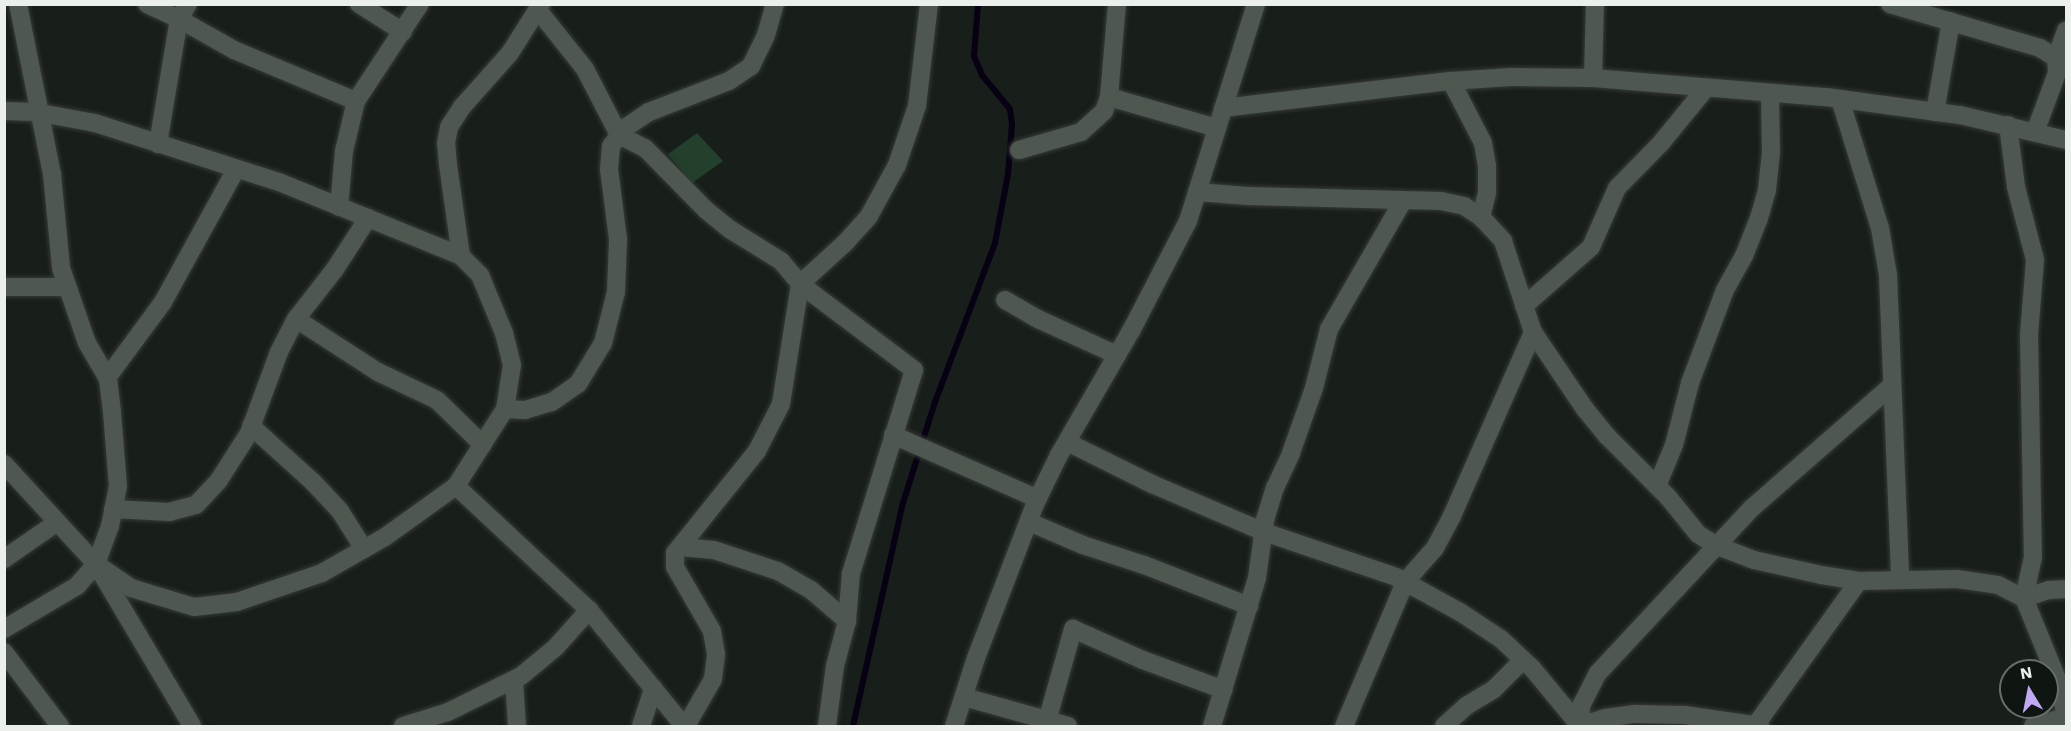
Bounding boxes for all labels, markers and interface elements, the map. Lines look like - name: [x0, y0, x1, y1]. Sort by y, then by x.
- north arrow: [1999, 659, 2059, 719]
- text: N: [2019, 662, 2034, 683]

